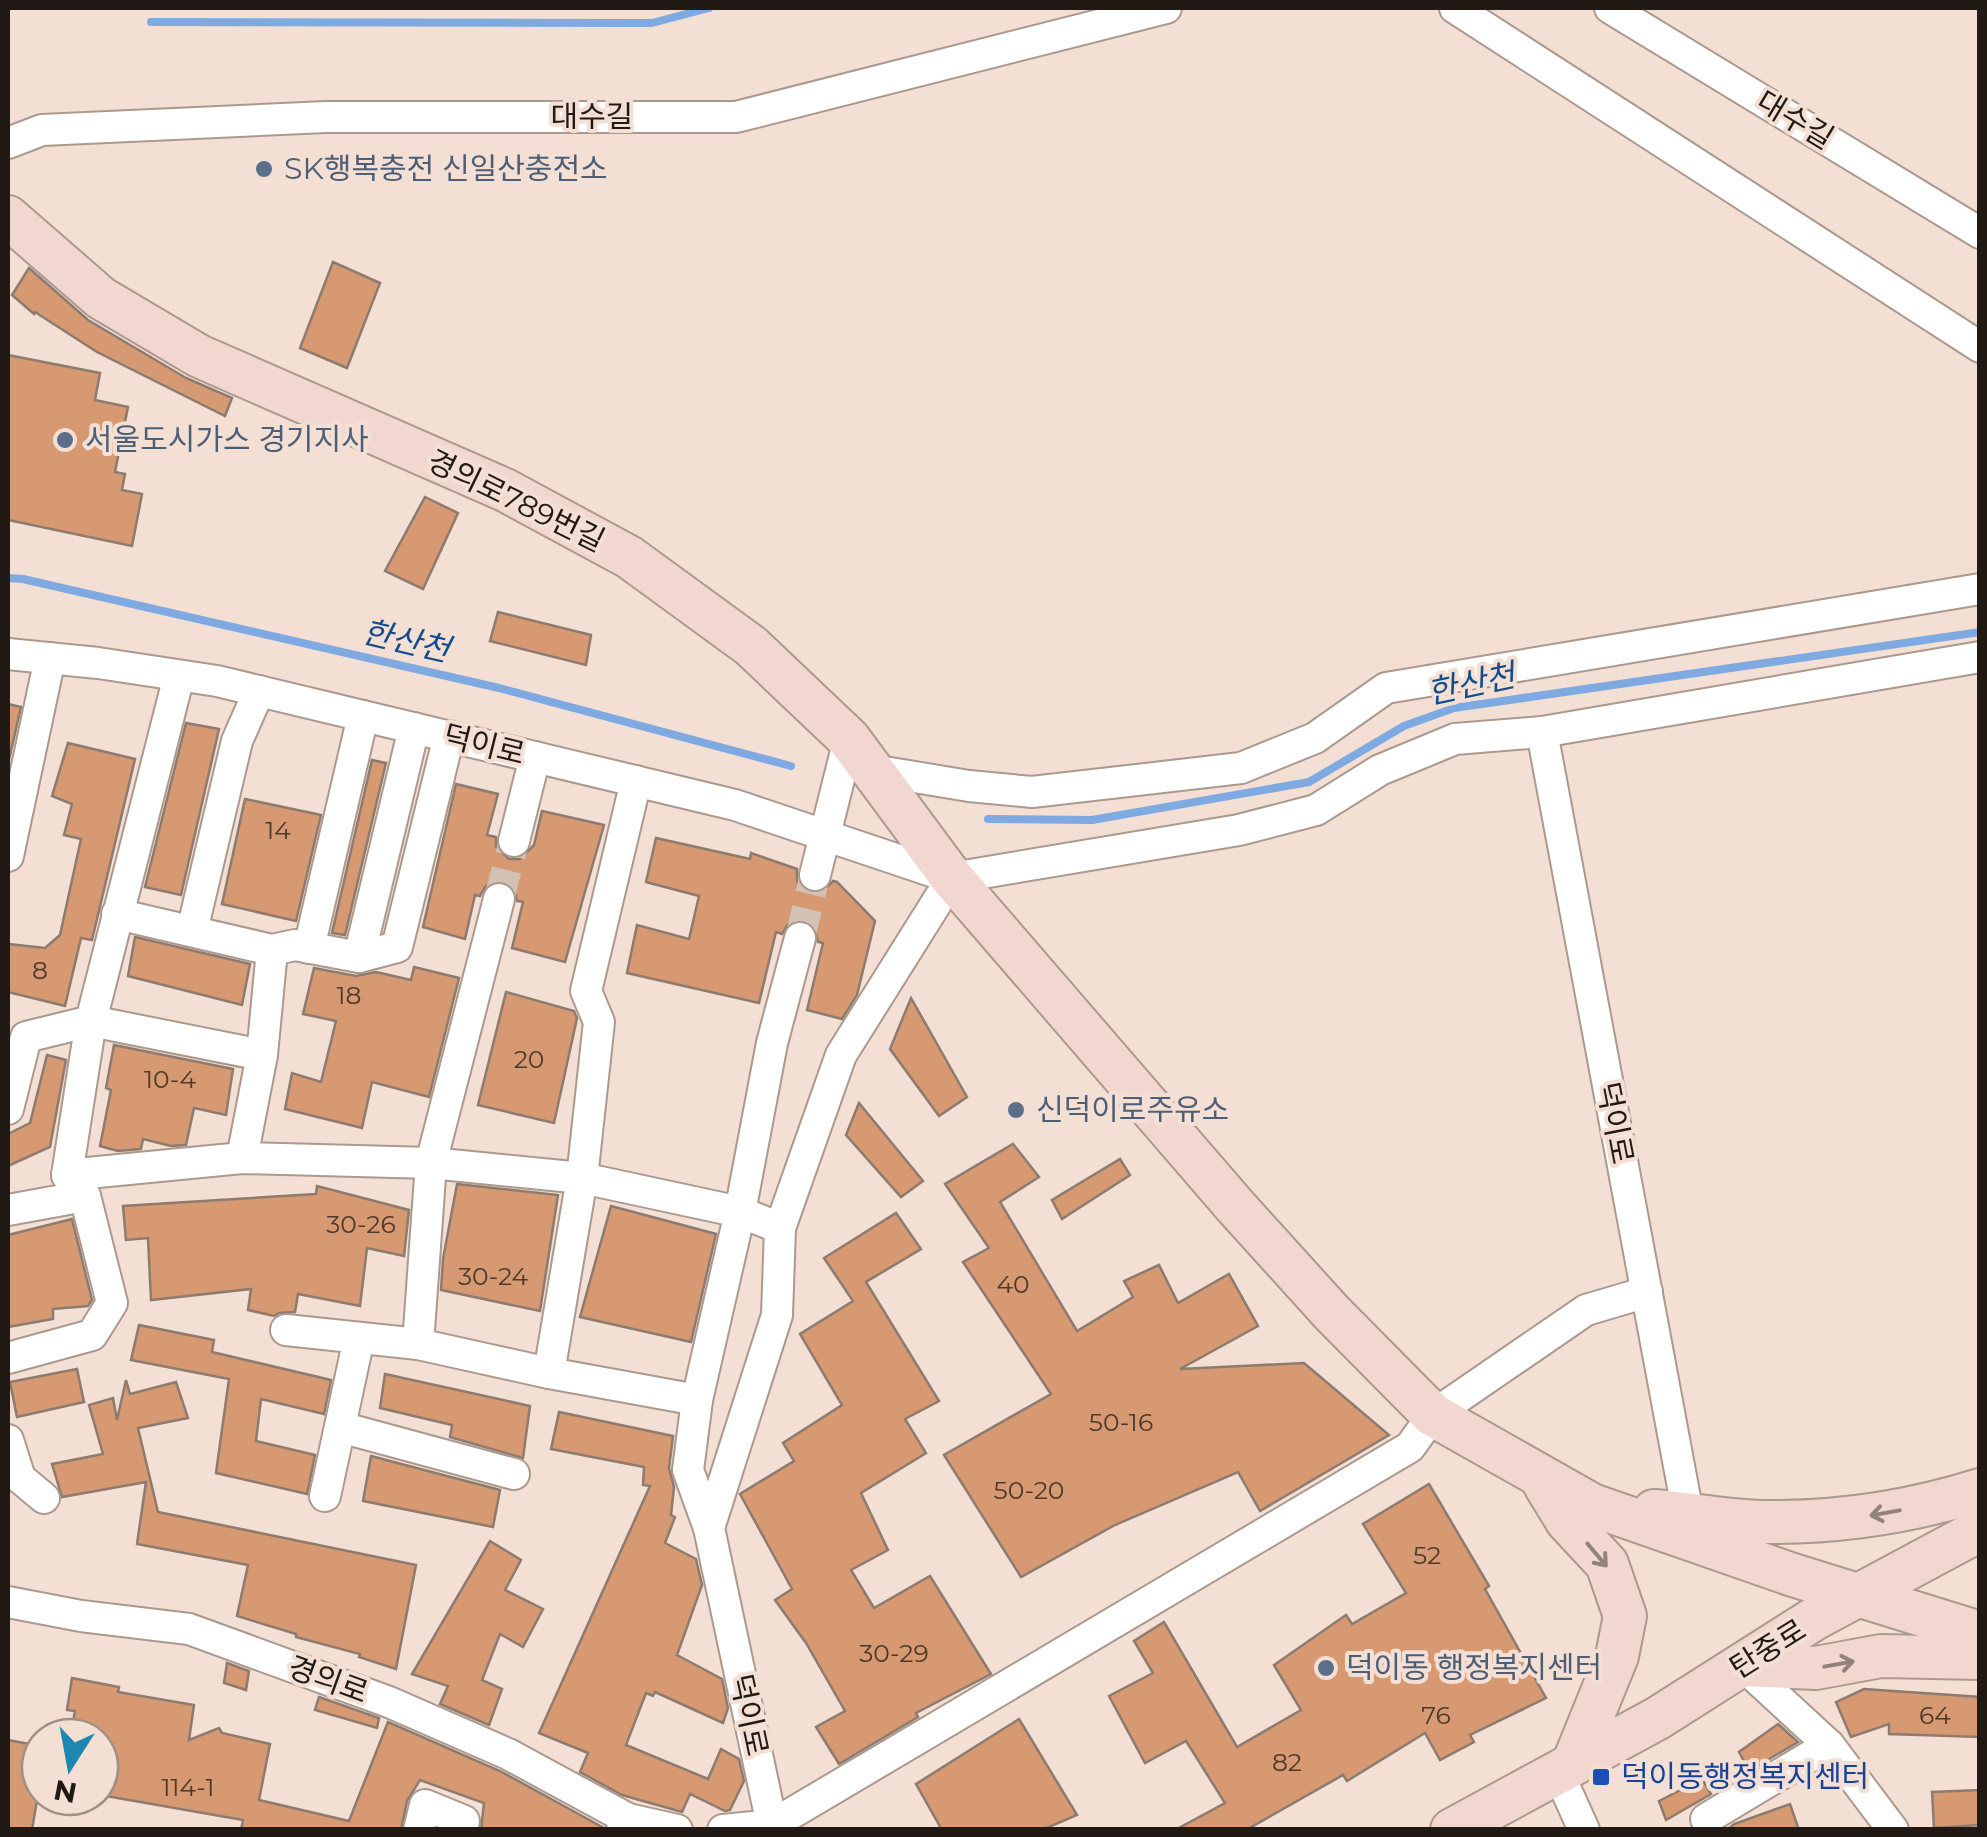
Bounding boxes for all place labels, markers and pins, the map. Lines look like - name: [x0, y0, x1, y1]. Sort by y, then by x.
- place label: SK행복충전 신일산충전소: [284, 150, 608, 187]
- marker: SK행복충전 신일산충전소: [253, 158, 275, 180]
- place label: 서울도시가스 경기지사: [85, 421, 369, 458]
- marker: 서울도시가스 경기지사: [54, 429, 76, 451]
- place label: 신덕이로주유소: [1036, 1091, 1229, 1128]
- marker: 신덕이로주유소: [1005, 1099, 1027, 1121]
- place label: 덕이동 행정복지센터: [1346, 1649, 1602, 1686]
- marker: 덕이동 행정복지센터: [1315, 1657, 1337, 1679]
- place label: 덕이동행정복지센터: [1621, 1758, 1869, 1795]
- marker: 덕이동행정복지센터: [1590, 1766, 1612, 1788]

